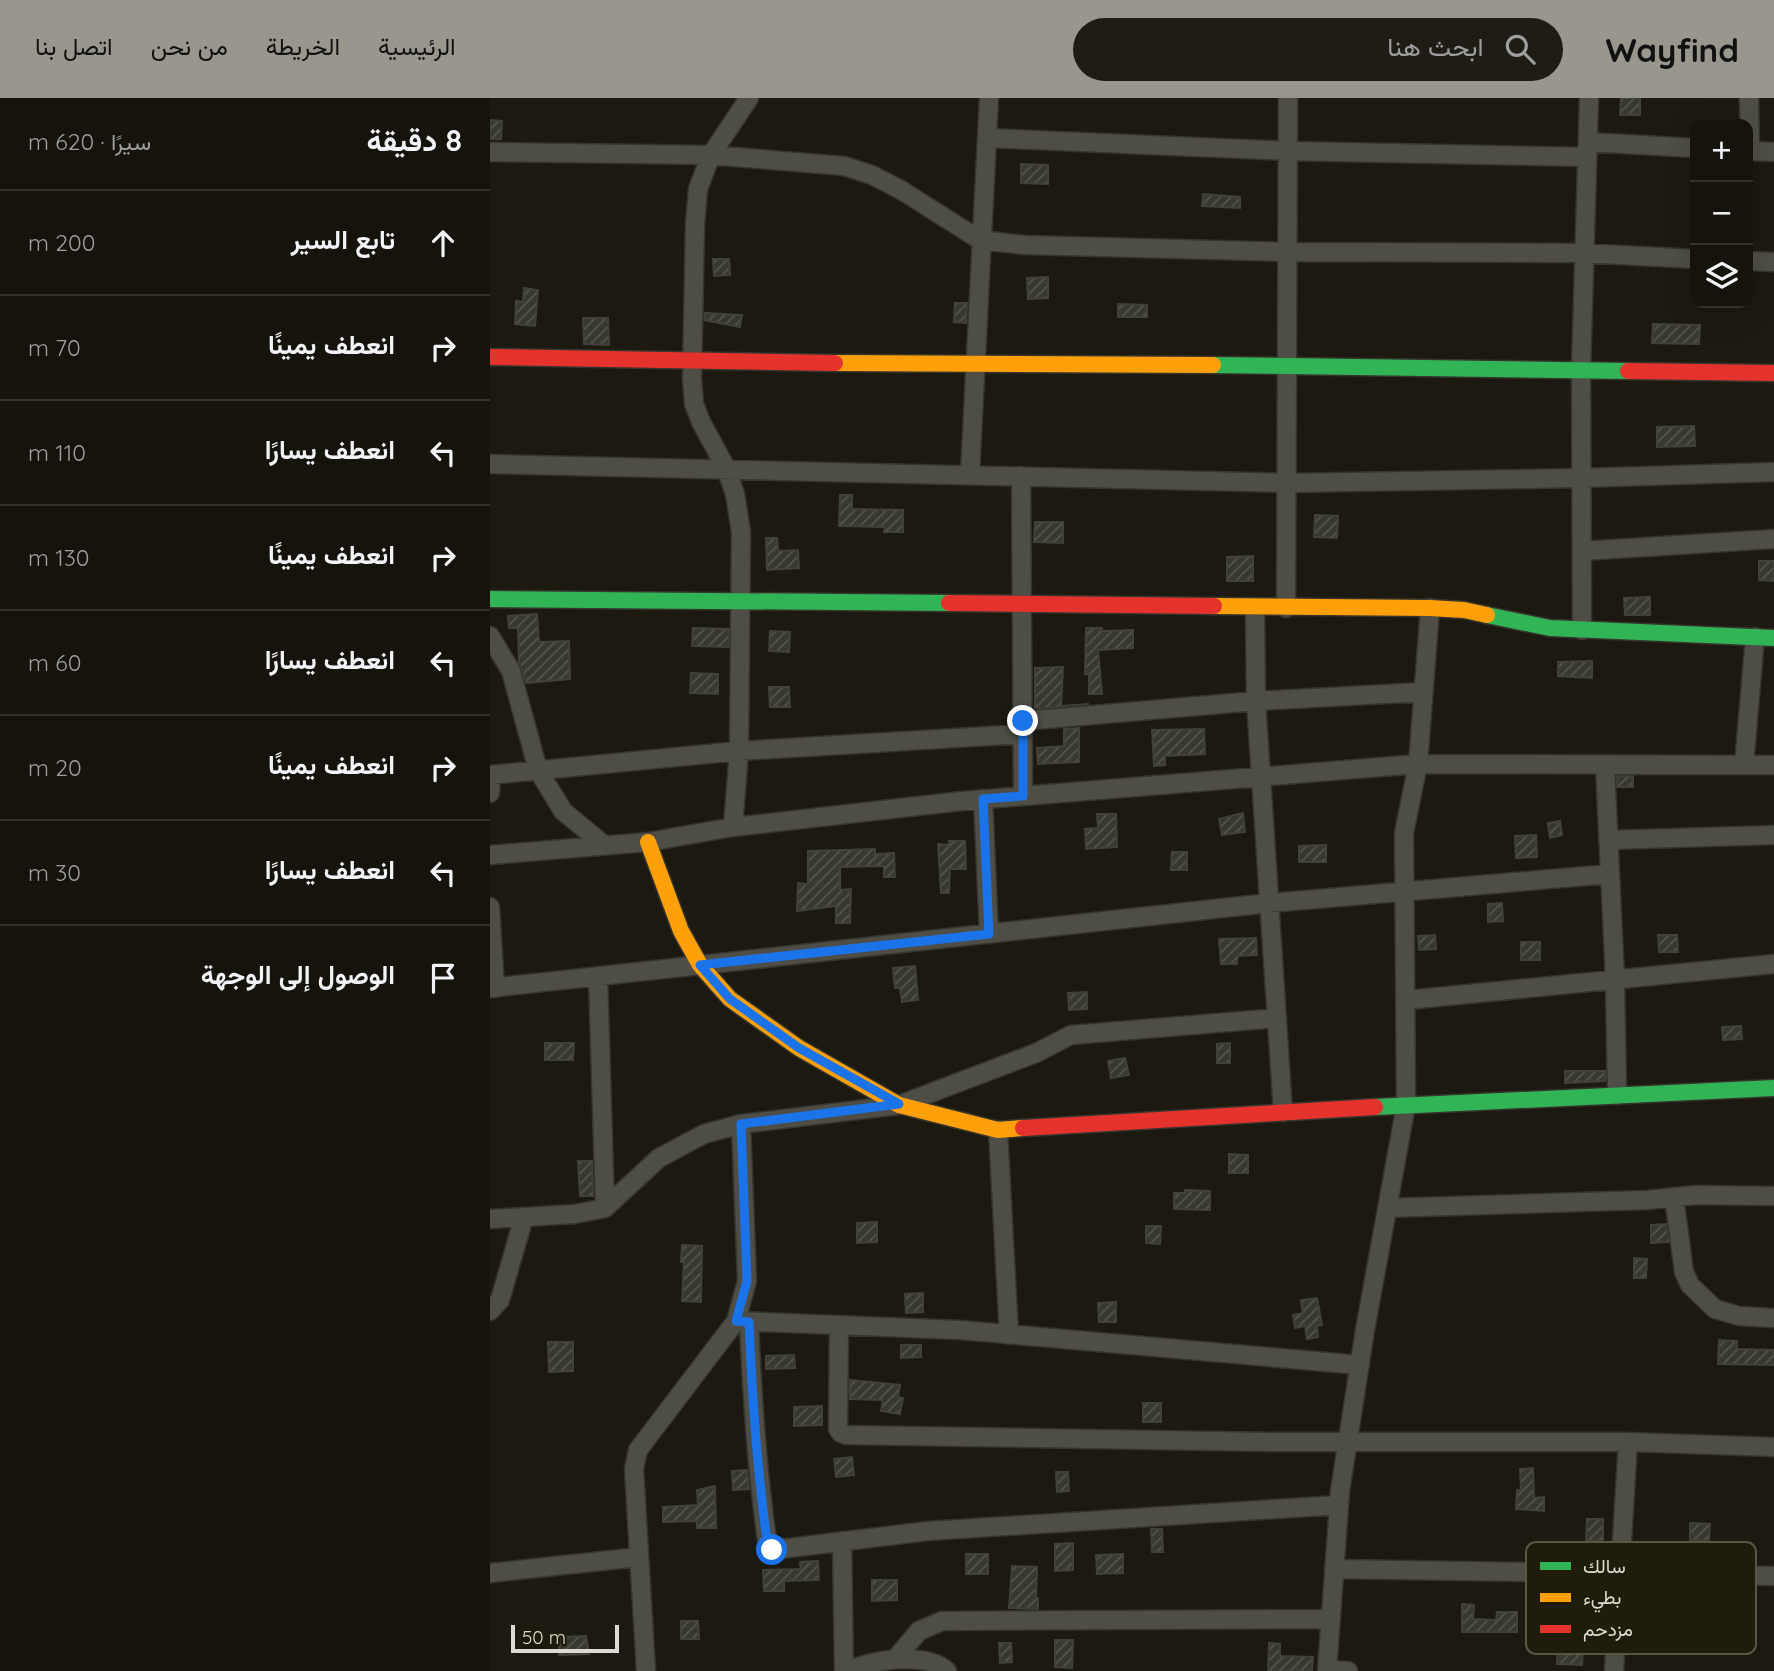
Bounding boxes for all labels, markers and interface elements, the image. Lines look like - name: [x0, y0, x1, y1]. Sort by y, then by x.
- search box: [1073, 18, 1563, 81]
- text: Wayfind: [1605, 29, 1739, 70]
- text: ابحث هنا: [1387, 30, 1483, 63]
- icon: search: [1501, 30, 1539, 68]
- text: اتصل بنا: [35, 31, 113, 61]
- text: من نحن: [151, 31, 228, 61]
- text: الخريطة: [266, 31, 340, 61]
- text: الرئيسية: [378, 31, 456, 61]
- map controls: [1690, 119, 1753, 308]
- button: +: [1690, 119, 1753, 182]
- text: 8 دقيقة: [366, 121, 462, 159]
- text: سيرًا · 620 m: [28, 127, 151, 156]
- button: −: [1690, 182, 1753, 245]
- text: تابع السير: [291, 223, 395, 256]
- icon: ahead: [424, 224, 462, 262]
- text: 200 m: [28, 228, 95, 257]
- button: layers: [1690, 245, 1753, 308]
- text: انعطف يمينًا: [268, 328, 395, 361]
- icon: right: [424, 329, 462, 367]
- text: 70 m: [28, 333, 81, 362]
- text: انعطف يسارًا: [265, 433, 395, 466]
- icon: left: [424, 434, 462, 472]
- text: 110 m: [28, 438, 86, 467]
- text: انعطف يمينًا: [268, 538, 395, 571]
- icon: right: [424, 539, 462, 577]
- text: 130 m: [28, 543, 90, 572]
- text: انعطف يسارًا: [265, 643, 395, 676]
- icon: left: [424, 644, 462, 682]
- text: 60 m: [28, 648, 81, 677]
- route end: [1007, 705, 1038, 736]
- text: انعطف يمينًا: [268, 748, 395, 781]
- icon: right: [424, 749, 462, 787]
- text: 20 m: [28, 753, 82, 782]
- text: انعطف يسارًا: [265, 853, 395, 886]
- icon: left: [424, 854, 462, 892]
- text: 30 m: [28, 858, 81, 887]
- text: الوصول إلى الوجهة: [201, 958, 395, 991]
- icon: arrive: [424, 959, 462, 997]
- route start: [756, 1534, 787, 1565]
- legend: [1526, 1542, 1756, 1654]
- text: سالك: [1583, 1554, 1626, 1578]
- text: بطيء: [1583, 1585, 1621, 1613]
- text: مزدحم: [1583, 1617, 1633, 1642]
- scale bar: [511, 1622, 620, 1654]
- text: 50 m: [522, 1625, 566, 1649]

